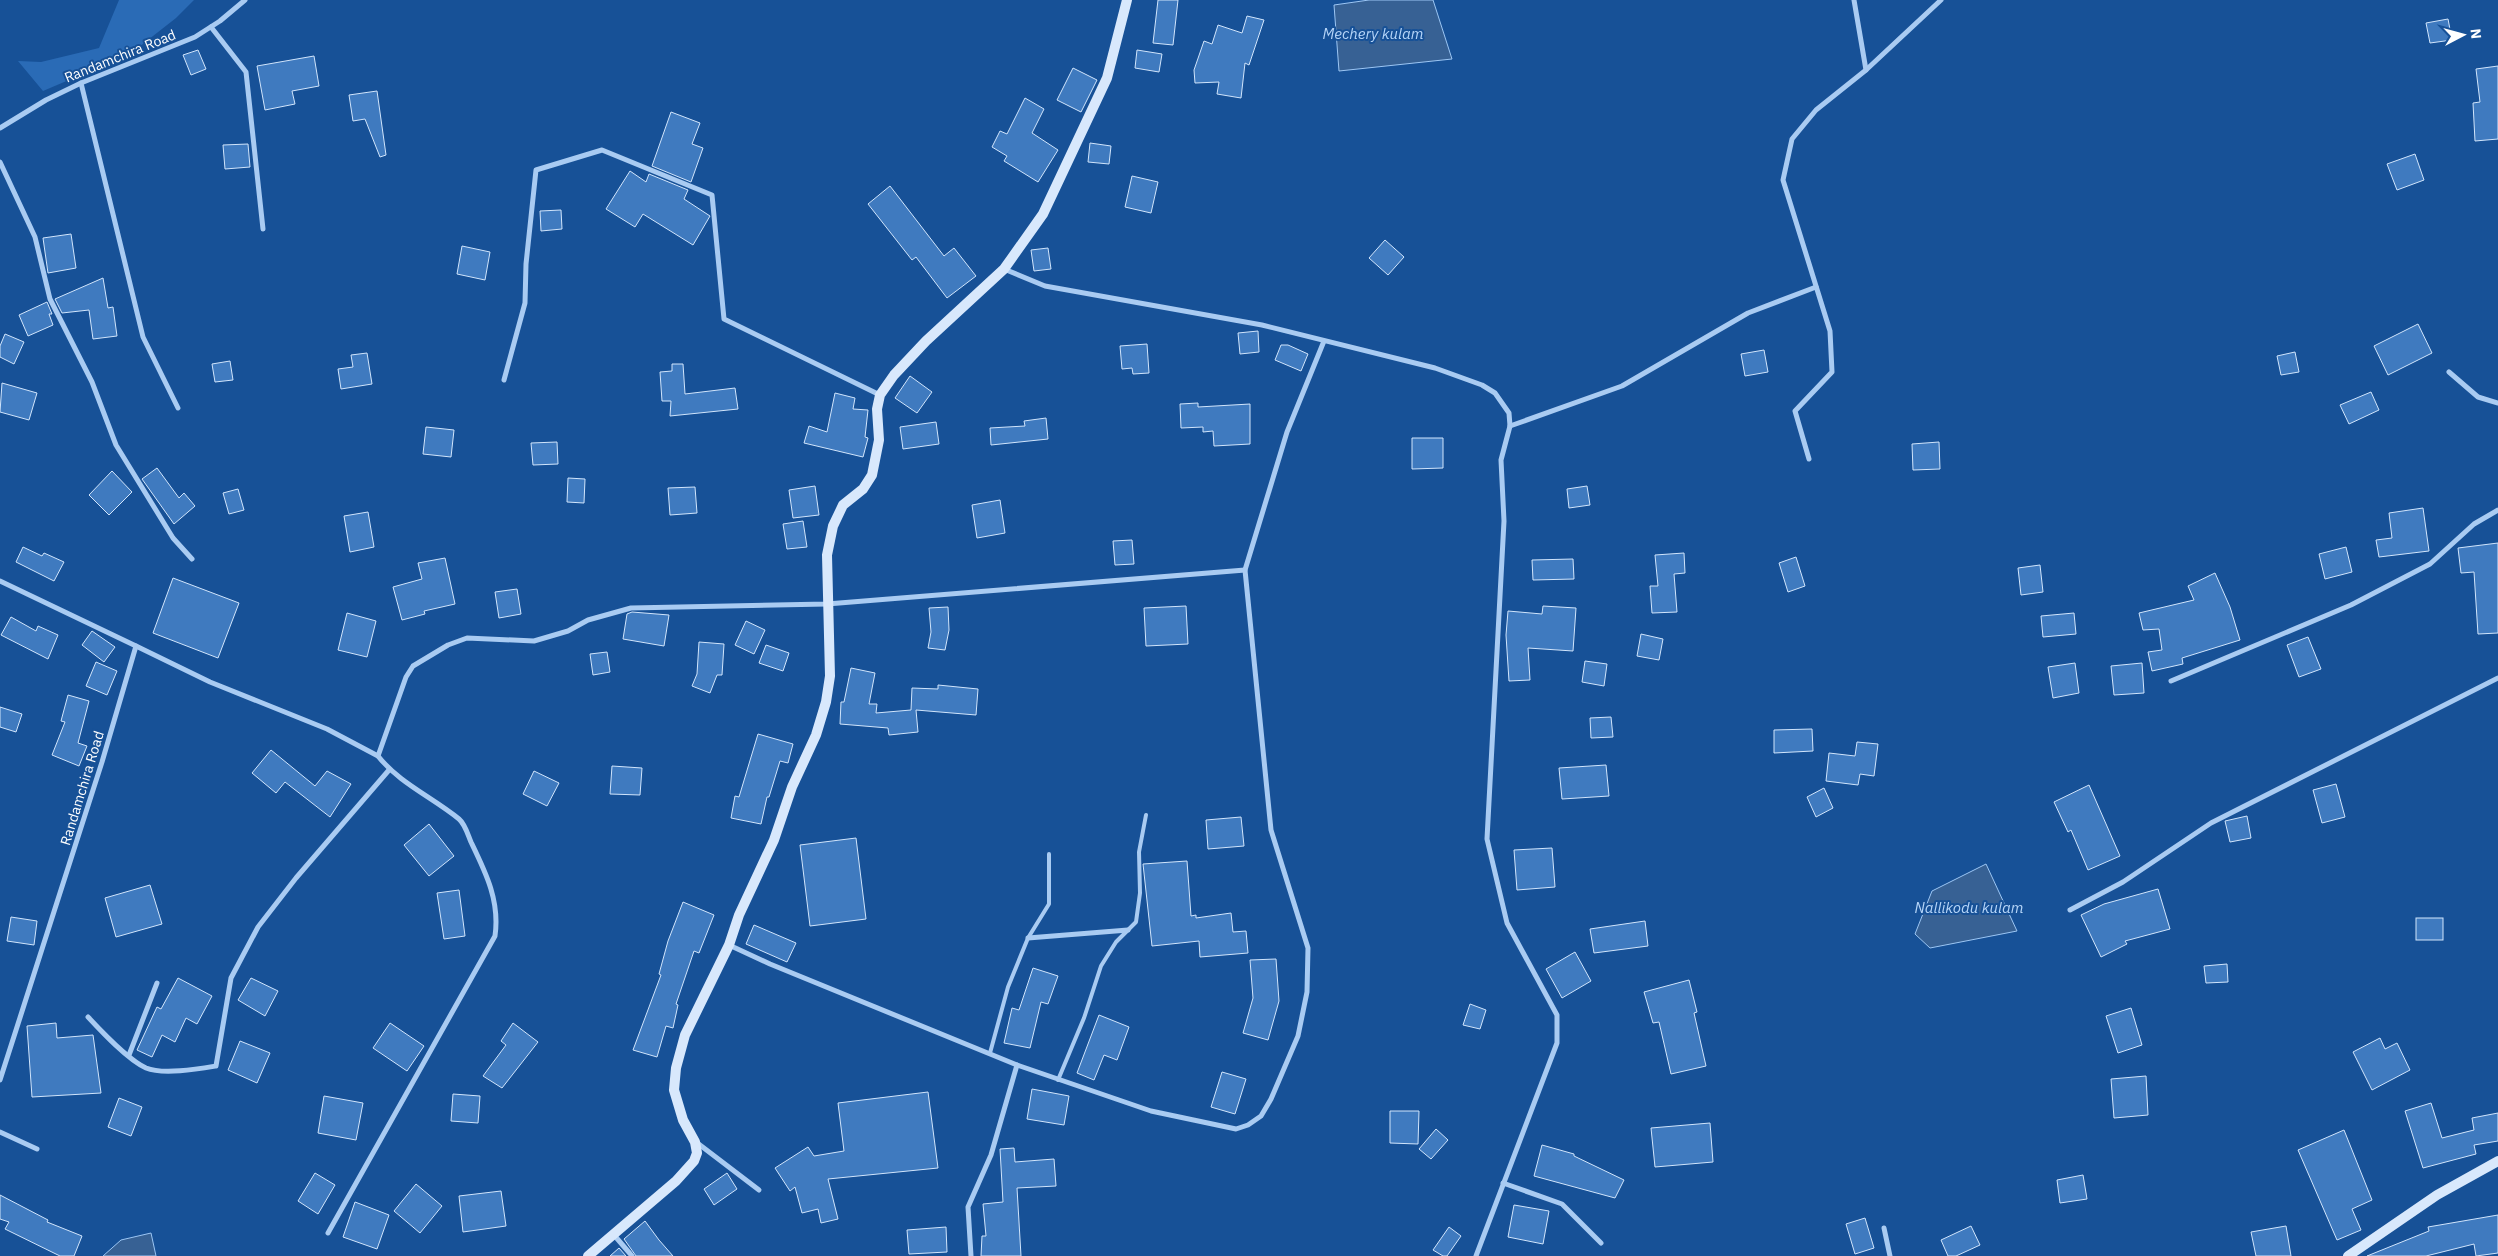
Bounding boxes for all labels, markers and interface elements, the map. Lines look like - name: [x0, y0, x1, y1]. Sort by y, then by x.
- north arrow: [2438, 10, 2488, 60]
- water label: Mechery kulam: [1323, 24, 1423, 43]
- street label: Randamchira Road: [62, 25, 178, 87]
- text: N: [2466, 28, 2485, 40]
- street label: Randamchira Road: [56, 729, 108, 847]
- water label: Nallikodu kulam: [1915, 898, 2023, 917]

